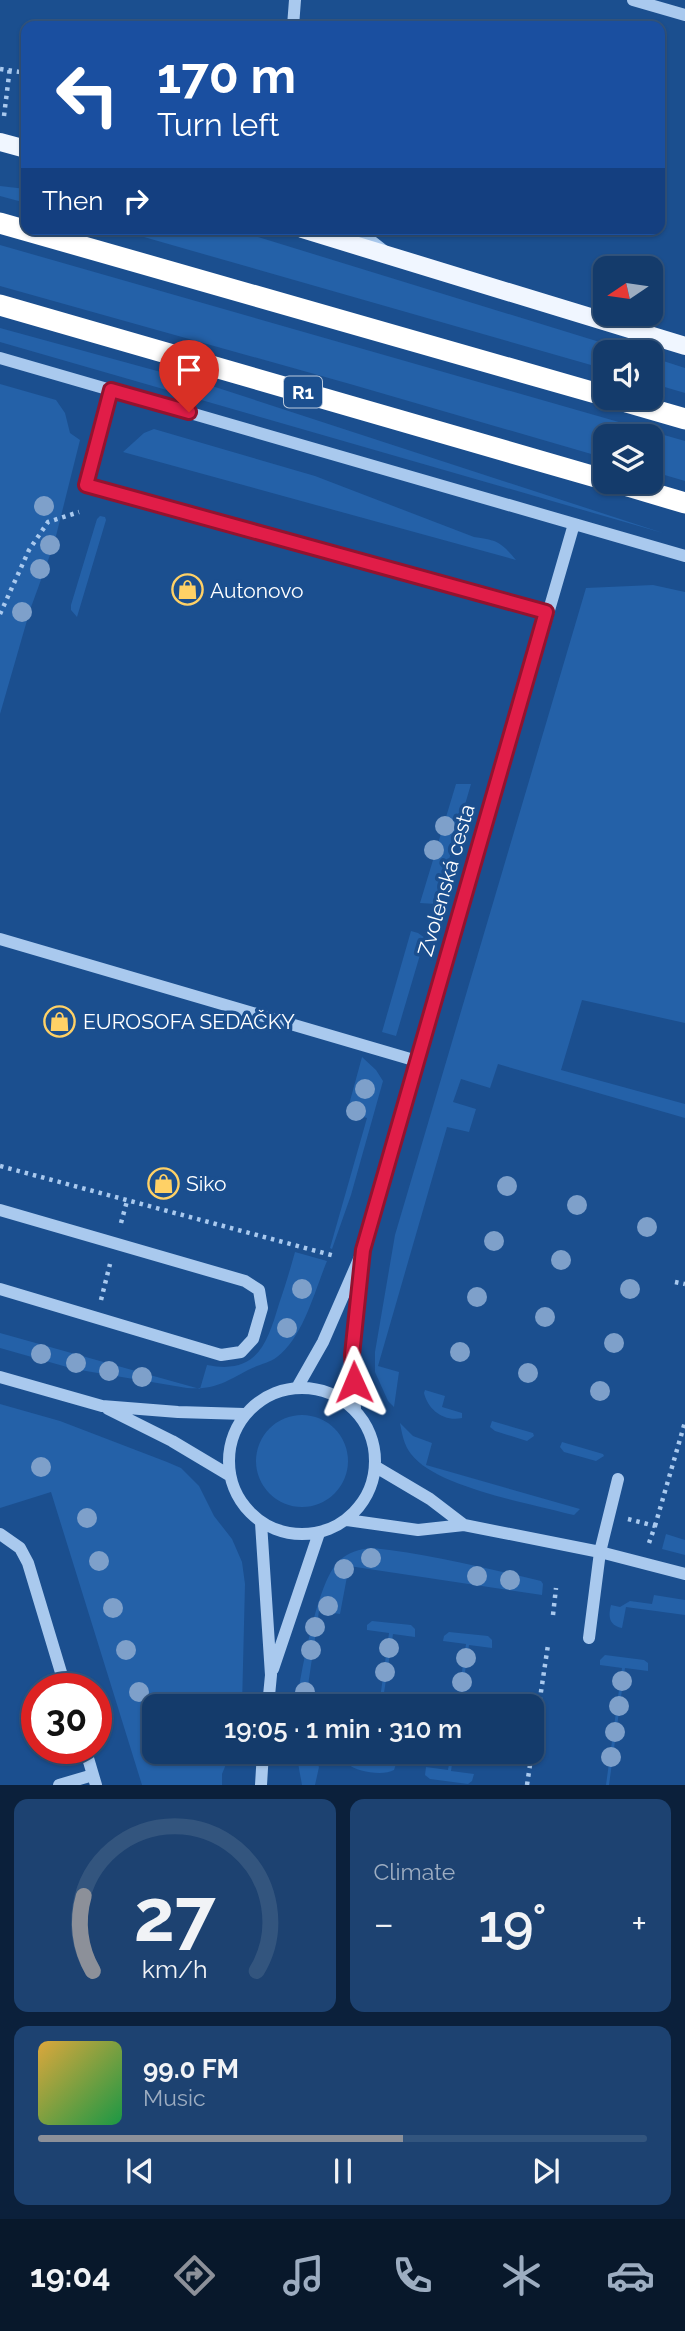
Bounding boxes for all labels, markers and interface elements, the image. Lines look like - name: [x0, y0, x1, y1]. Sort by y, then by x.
- text: 170 m: [157, 47, 296, 104]
- icon: left: [42, 49, 133, 140]
- text: Turn left: [157, 106, 279, 143]
- icon: right: [117, 182, 155, 220]
- text: Then: [42, 186, 103, 216]
- north arrow: [593, 256, 663, 326]
- map controls: [593, 256, 663, 494]
- pin: [159, 340, 219, 412]
- button: sound: [593, 340, 663, 410]
- icon: arrive: [170, 351, 208, 389]
- road number: R1: [284, 376, 322, 408]
- button: layers: [593, 424, 663, 494]
- shop icon: Autonovo: [170, 573, 204, 607]
- place label: Autonovo: [210, 578, 303, 603]
- street label: Zvolenská cesta: [412, 801, 480, 959]
- shop icon: EUROSOFA SEDAČKY: [43, 1004, 77, 1038]
- place label: EUROSOFA SEDAČKY: [83, 1009, 295, 1034]
- shop icon: Siko: [146, 1166, 180, 1200]
- place label: Siko: [186, 1171, 226, 1196]
- position arrow: [317, 1345, 391, 1419]
- speed limit sign: 30: [21, 1673, 112, 1764]
- text: 19:05 · 1 min · 310 m: [224, 1714, 462, 1744]
- text: Climate: [374, 1858, 455, 1885]
- text: 27: [134, 1874, 216, 1959]
- text: 19°: [479, 1893, 547, 1954]
- text: −: [374, 1901, 394, 1946]
- text: +: [631, 1901, 647, 1946]
- text: km/h: [142, 1954, 208, 1984]
- text: 99.0 FM: [143, 2054, 239, 2084]
- text: Music: [143, 2084, 206, 2111]
- icon: previous: [121, 2152, 159, 2190]
- icon: pause: [324, 2152, 362, 2190]
- icon: next: [527, 2152, 565, 2190]
- icon: directions: [170, 2251, 219, 2300]
- icon: music: [279, 2251, 328, 2300]
- icon: phone: [388, 2251, 437, 2300]
- icon: climate: [497, 2251, 546, 2300]
- icon: car: [606, 2251, 655, 2300]
- text: 19:04: [30, 2257, 110, 2294]

